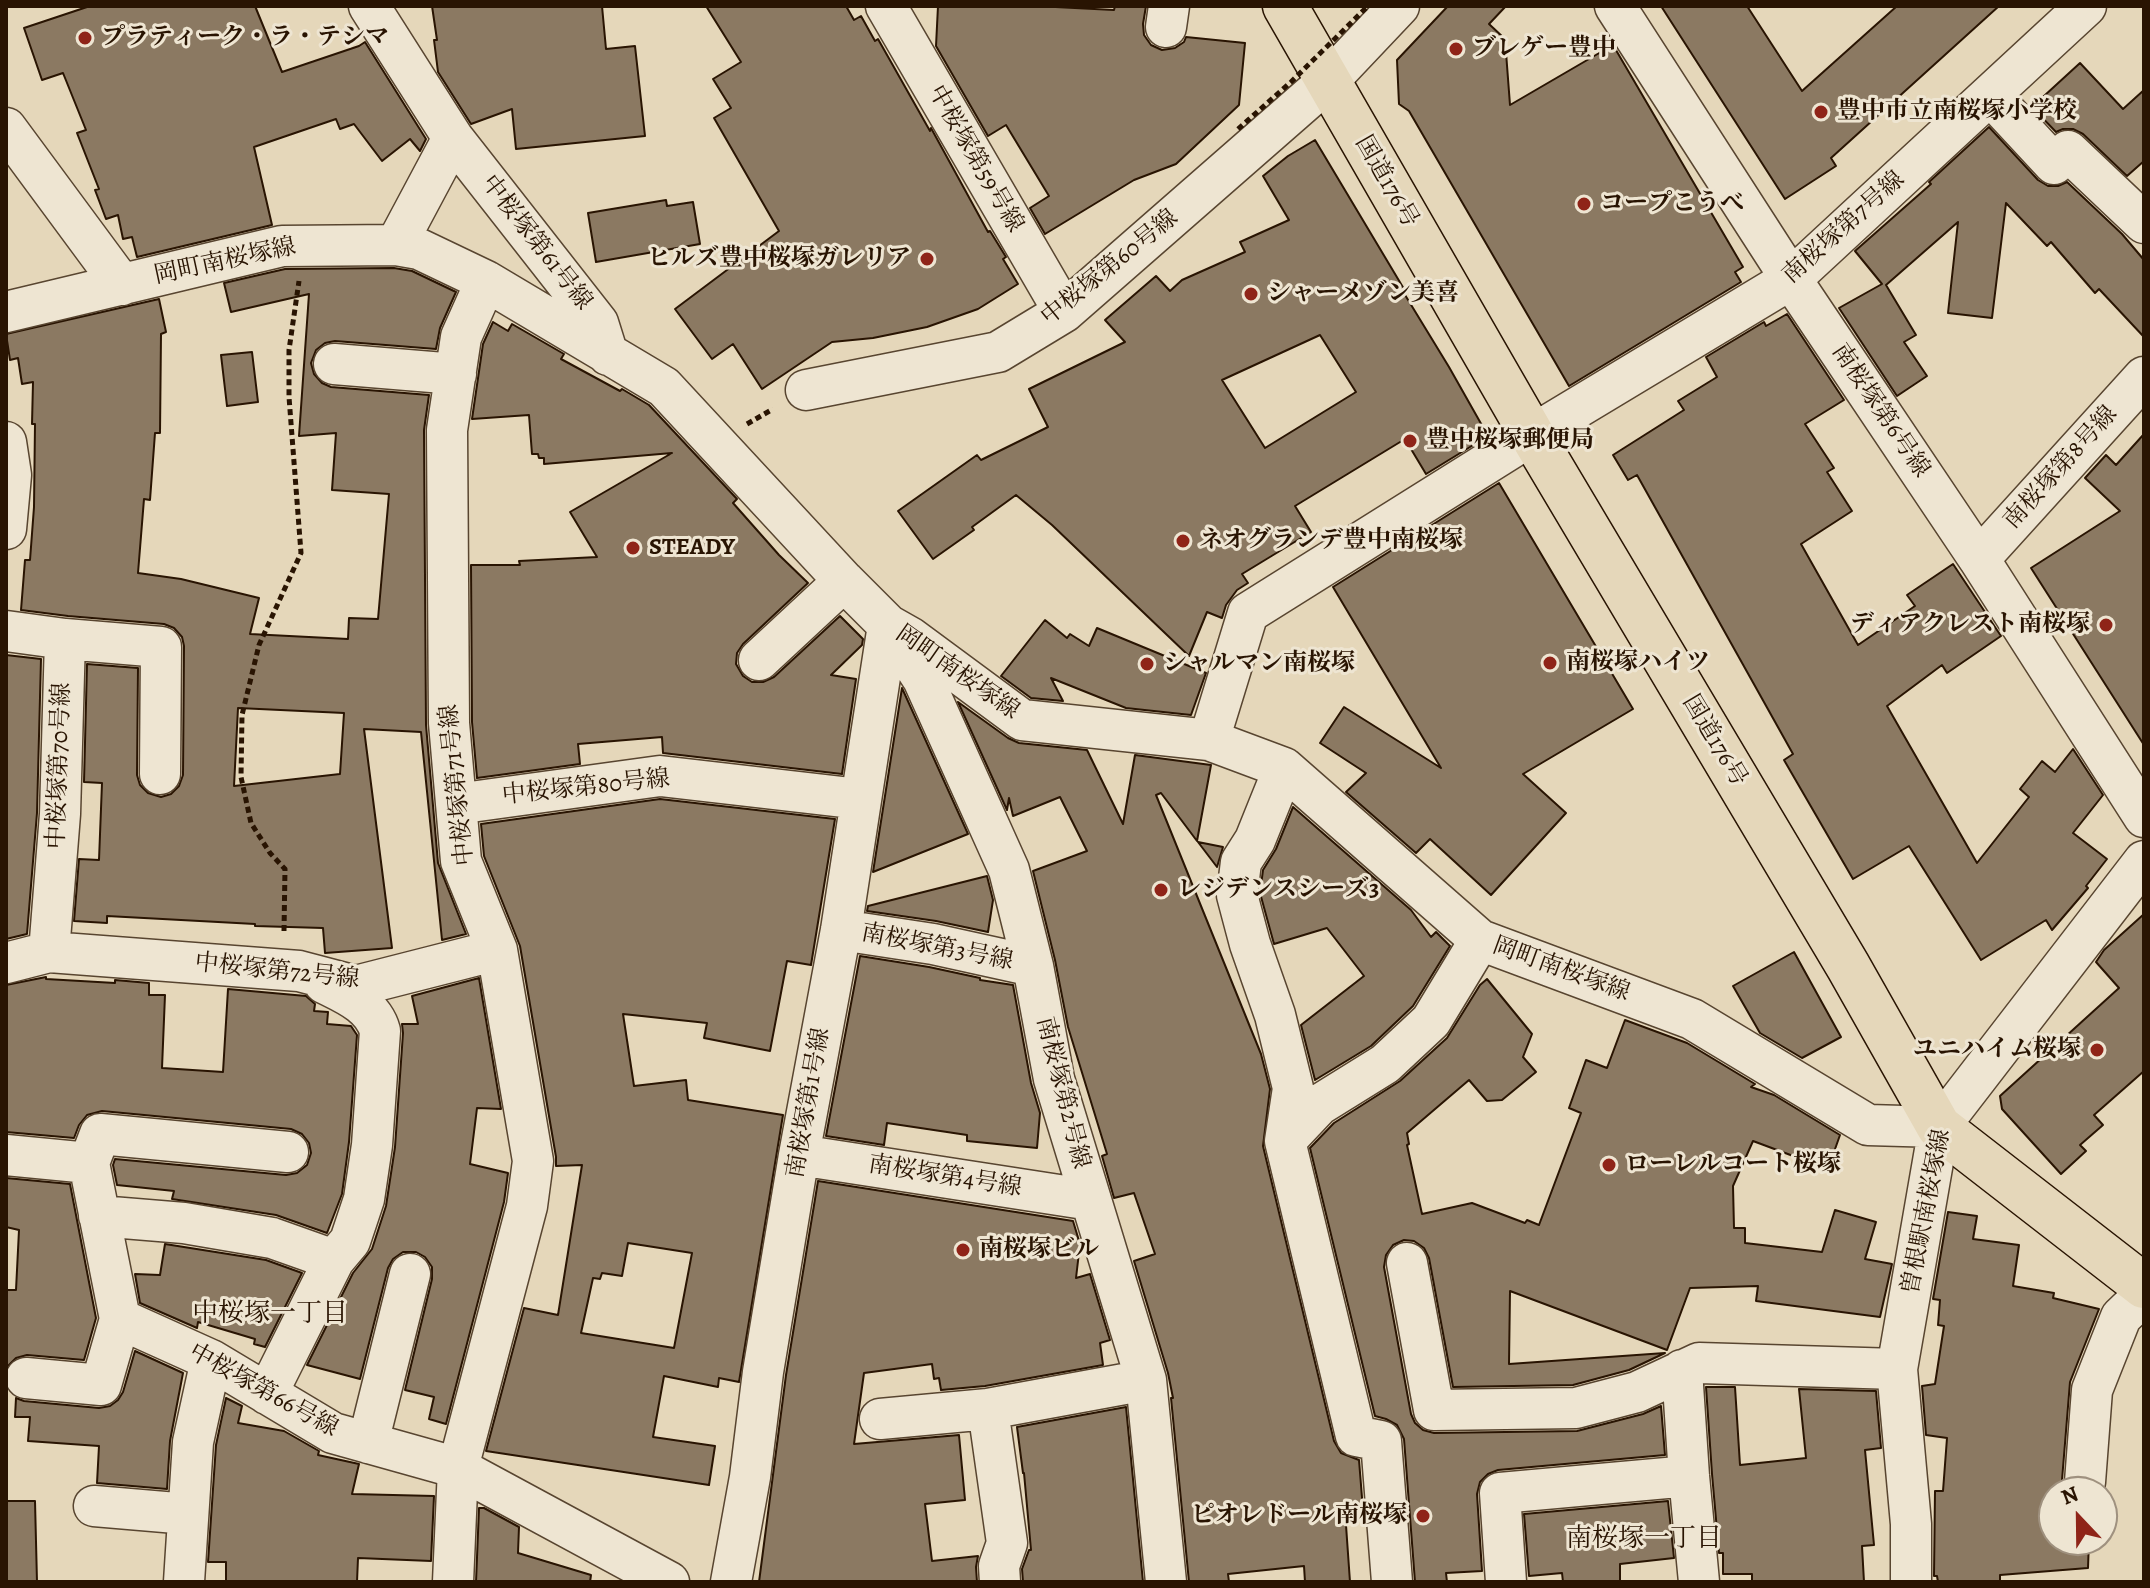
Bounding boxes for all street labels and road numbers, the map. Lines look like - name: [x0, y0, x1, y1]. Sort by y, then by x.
- street label: 中桜塚第59号線: [921, 80, 1029, 238]
- street label: 国道176号: [1348, 131, 1424, 233]
- street label: 南桜塚第7号線: [1777, 166, 1911, 290]
- street label: 中桜塚第61号線: [474, 170, 598, 316]
- street label: 中桜塚第60号線: [1036, 204, 1184, 332]
- street label: 岡町南桜塚線: [152, 233, 298, 291]
- street label: 南桜塚第6号線: [1825, 339, 1935, 483]
- street label: 南桜塚第8号線: [1998, 401, 2124, 535]
- street label: 岡町南桜塚線: [890, 620, 1024, 726]
- street label: 中桜塚第70号線: [43, 682, 77, 850]
- street label: 国道176号: [1676, 690, 1752, 792]
- street label: 中桜塚第71号線: [435, 703, 481, 867]
- street label: 中桜塚第80号線: [501, 765, 671, 811]
- street label: 南桜塚第3号線: [859, 919, 1015, 977]
- street label: 岡町南桜塚線: [1488, 932, 1634, 1008]
- street label: 中桜塚第72号線: [193, 949, 361, 995]
- street label: 南桜塚第2号線: [1029, 1014, 1095, 1172]
- street label: 南桜塚第1号線: [782, 1026, 836, 1180]
- street label: 曽根駅南桜塚線: [1897, 1127, 1957, 1297]
- street label: 南桜塚第4号線: [866, 1151, 1024, 1203]
- street label: 中桜塚第66号線: [183, 1338, 343, 1444]

